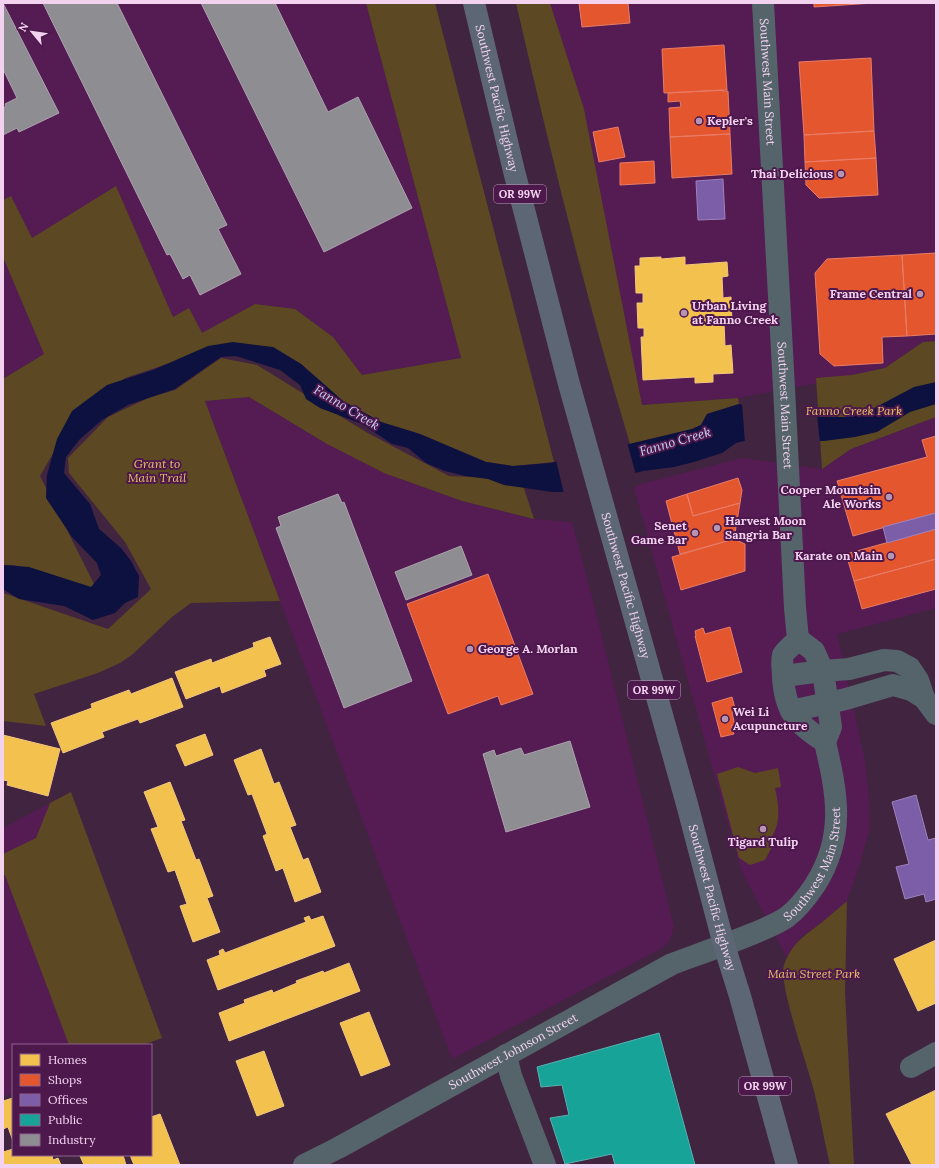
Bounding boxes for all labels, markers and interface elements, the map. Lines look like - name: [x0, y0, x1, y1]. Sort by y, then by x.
- north arrow: [12, 12, 52, 52]
- street label: Southwest Main Street: [757, 18, 779, 146]
- text: N: [15, 20, 32, 34]
- street label: Southwest Pacific Highway: [472, 23, 522, 174]
- place label: Kepler's: [707, 113, 753, 128]
- marker: Kepler's: [694, 116, 704, 126]
- place label: Thai Delicious: [751, 166, 833, 181]
- marker: Thai Delicious: [836, 169, 846, 179]
- road number: OR 99W: [494, 185, 546, 203]
- place label: Frame Central: [830, 286, 912, 301]
- marker: Frame Central: [915, 289, 925, 299]
- place label: Urban Living at Fanno Creek: [692, 298, 778, 327]
- marker: Urban Living at Fanno Creek: [679, 308, 689, 318]
- street label: Southwest Main Street: [774, 341, 796, 470]
- water label: Fanno Creek: [311, 381, 383, 434]
- park label: Fanno Creek Park: [806, 403, 902, 418]
- water label: Fanno Creek: [637, 423, 713, 460]
- park label: Grant to Main Trail: [128, 456, 187, 485]
- place label: Cooper Mountain Ale Works: [781, 482, 881, 511]
- marker: Cooper Mountain Ale Works: [884, 492, 894, 502]
- street label: Southwest Pacific Highway: [598, 511, 654, 661]
- place label: Harvest Moon Sangria Bar: [725, 513, 806, 542]
- place label: Senet Game Bar: [631, 518, 688, 547]
- marker: Harvest Moon Sangria Bar: [712, 523, 722, 533]
- marker: Senet Game Bar: [690, 528, 700, 538]
- place label: Karate on Main: [795, 548, 883, 563]
- marker: Karate on Main: [886, 551, 896, 561]
- place label: George A. Morlan: [478, 641, 578, 656]
- marker: George A. Morlan: [465, 644, 475, 654]
- road number: OR 99W: [628, 681, 680, 699]
- place label: Wei Li Acupuncture: [733, 704, 808, 733]
- marker: Wei Li Acupuncture: [720, 714, 730, 724]
- street label: Southwest Main Street: [780, 806, 843, 924]
- street label: Southwest Pacific Highway: [686, 823, 740, 973]
- marker: Tigard Tulip: [758, 824, 768, 834]
- place label: Tigard Tulip: [728, 834, 798, 849]
- park label: Main Street Park: [768, 966, 860, 981]
- street label: Southwest Johnson Street: [446, 1009, 580, 1093]
- legend: [12, 1044, 152, 1156]
- text: Homes: [48, 1052, 87, 1067]
- text: Shops: [48, 1072, 82, 1087]
- road number: OR 99W: [739, 1077, 791, 1095]
- text: Offices: [48, 1092, 88, 1107]
- text: Public: [48, 1112, 82, 1127]
- text: Industry: [48, 1132, 96, 1147]

